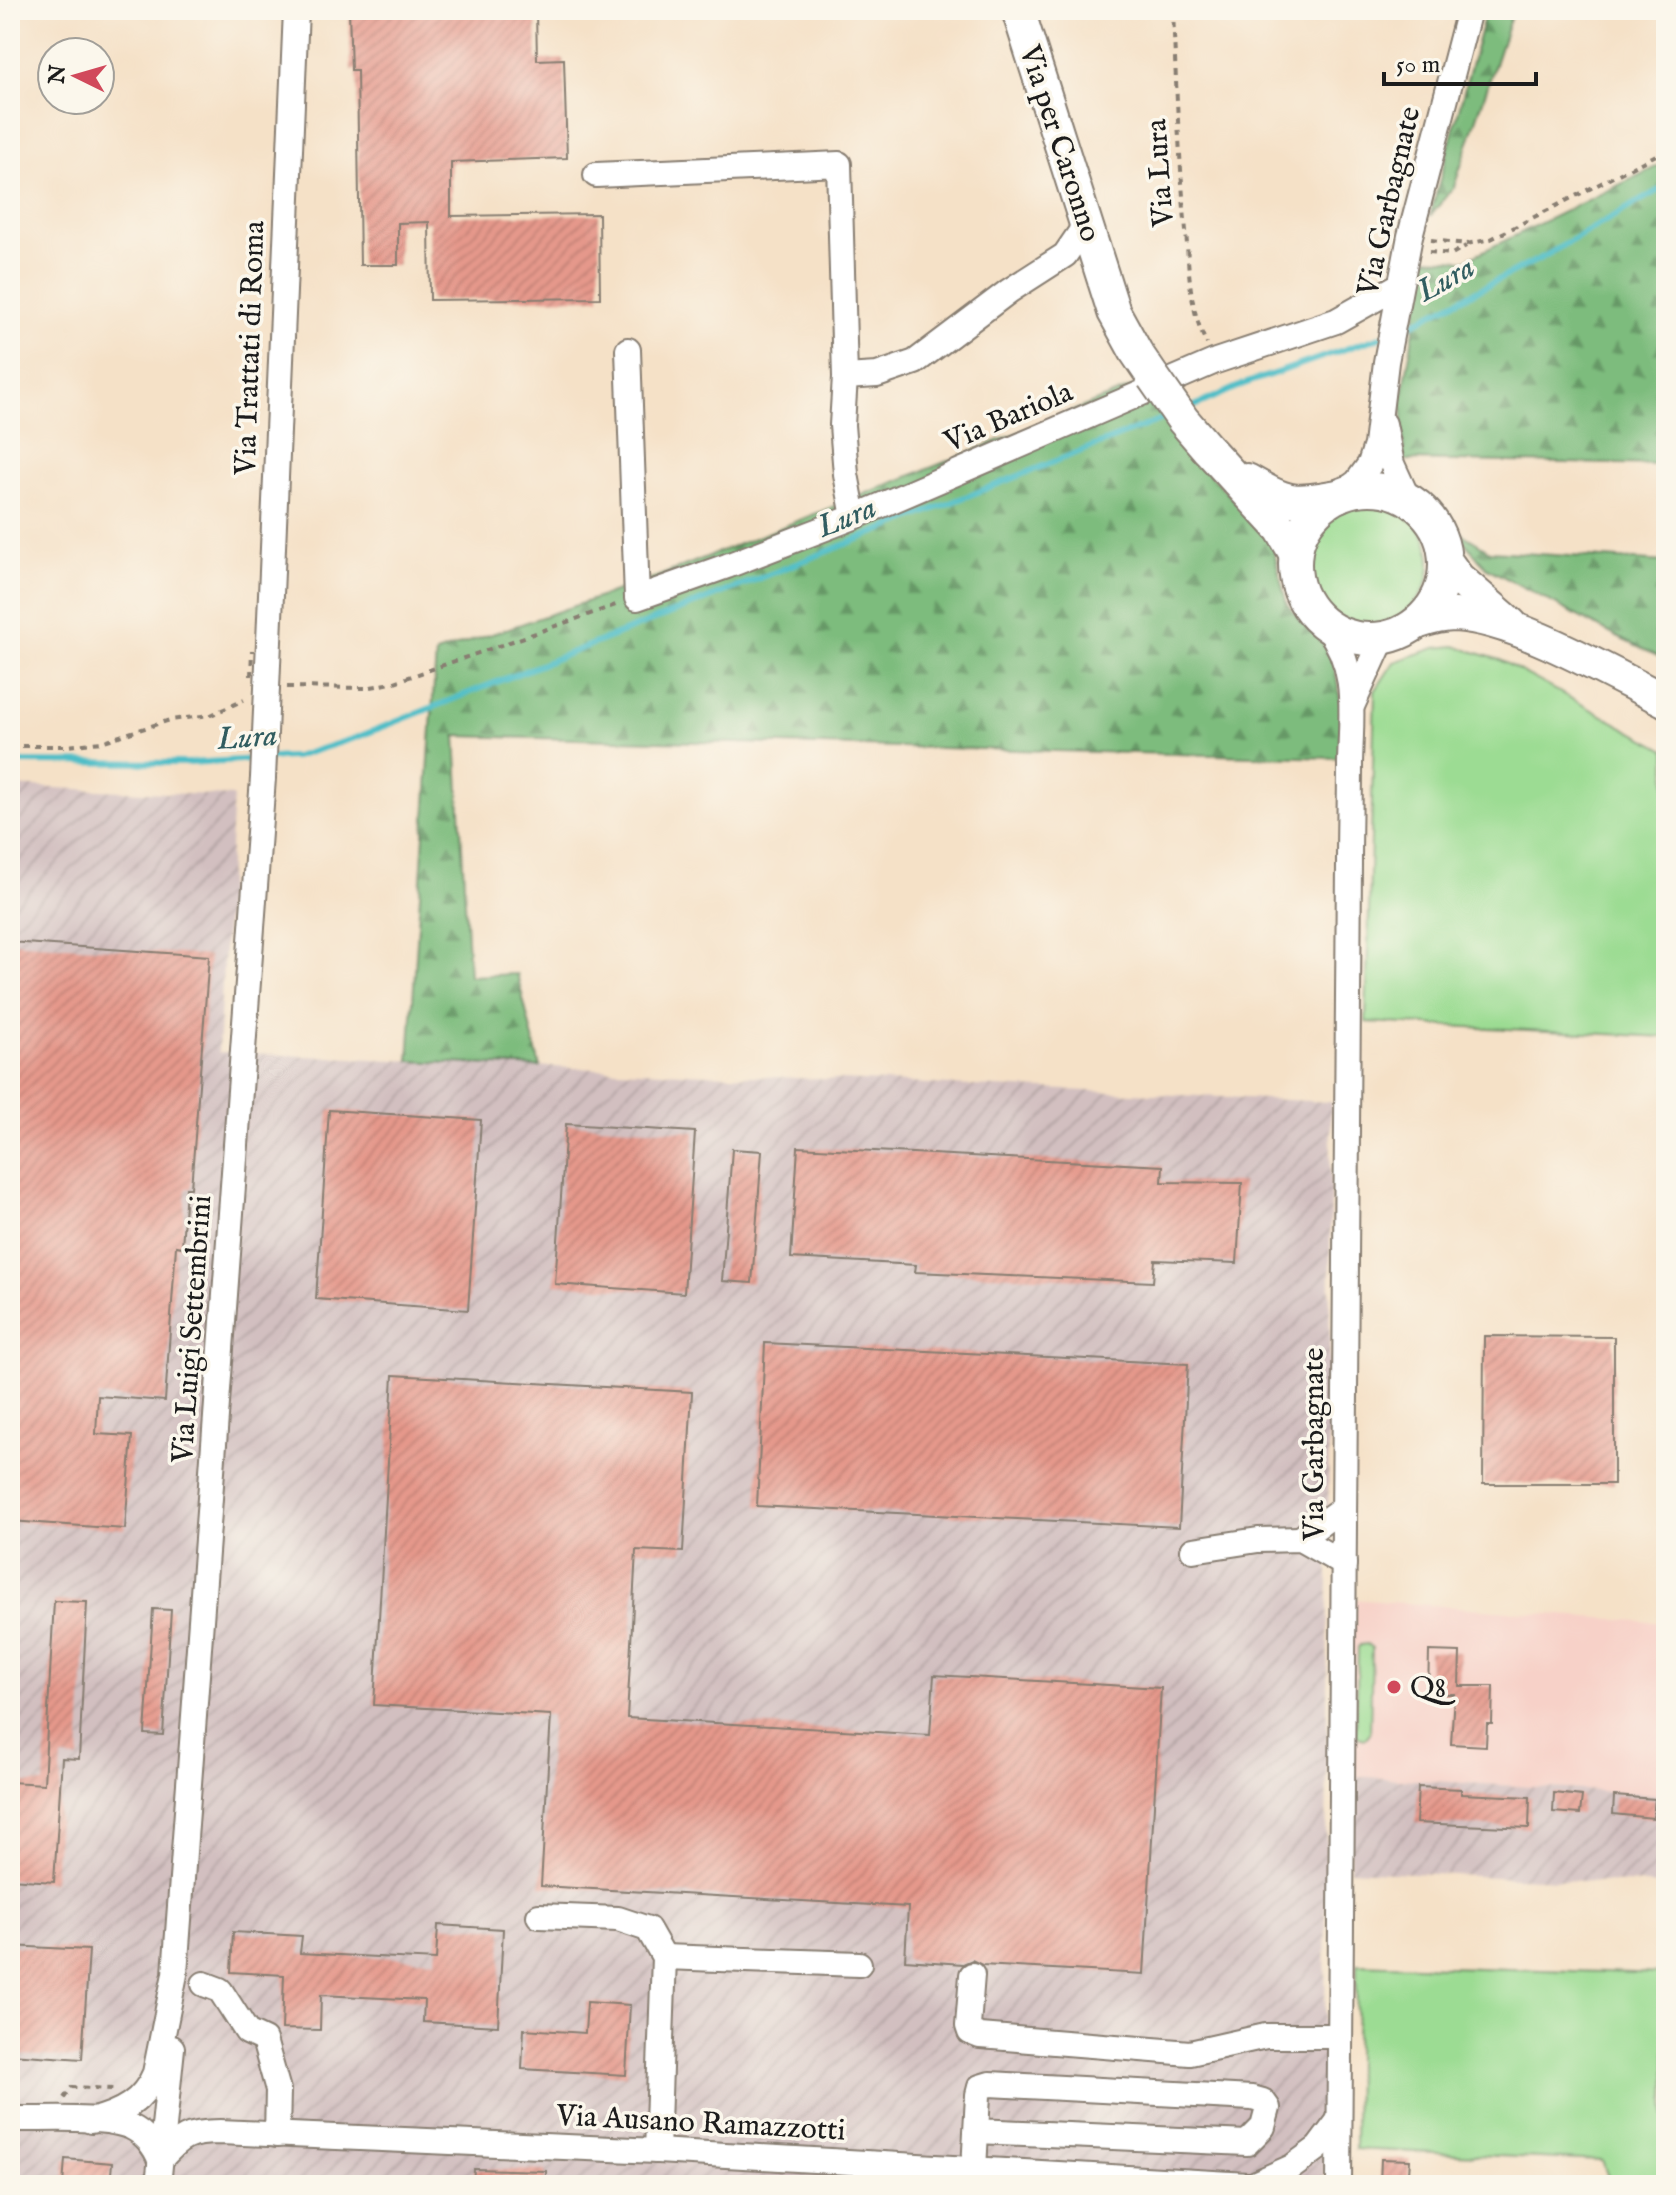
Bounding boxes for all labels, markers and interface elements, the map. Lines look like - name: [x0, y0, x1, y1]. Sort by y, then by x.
- north arrow: [36, 36, 116, 116]
- scale bar: [1384, 36, 1536, 86]
- street label: Via per Caronno: [1009, 40, 1109, 247]
- text: 50 m: [1396, 50, 1440, 81]
- text: N: [43, 64, 73, 86]
- street label: Via Garbagnate: [1349, 103, 1430, 301]
- street label: Via Lura: [1138, 118, 1184, 229]
- street label: Via Trattati di Roma: [228, 220, 274, 477]
- water label: Lura: [1409, 248, 1483, 313]
- street label: Via Bariola: [938, 374, 1079, 462]
- water label: Lura: [810, 488, 883, 549]
- water label: Lura: [215, 716, 279, 761]
- street label: Via Luigi Settembrini: [165, 1194, 221, 1465]
- street label: Via Garbagnate: [1296, 1347, 1334, 1542]
- place label: Q8: [1410, 1670, 1456, 1708]
- marker: Q8: [1385, 1678, 1403, 1696]
- street label: Via Ausano Ramazzotti: [554, 2097, 846, 2151]

